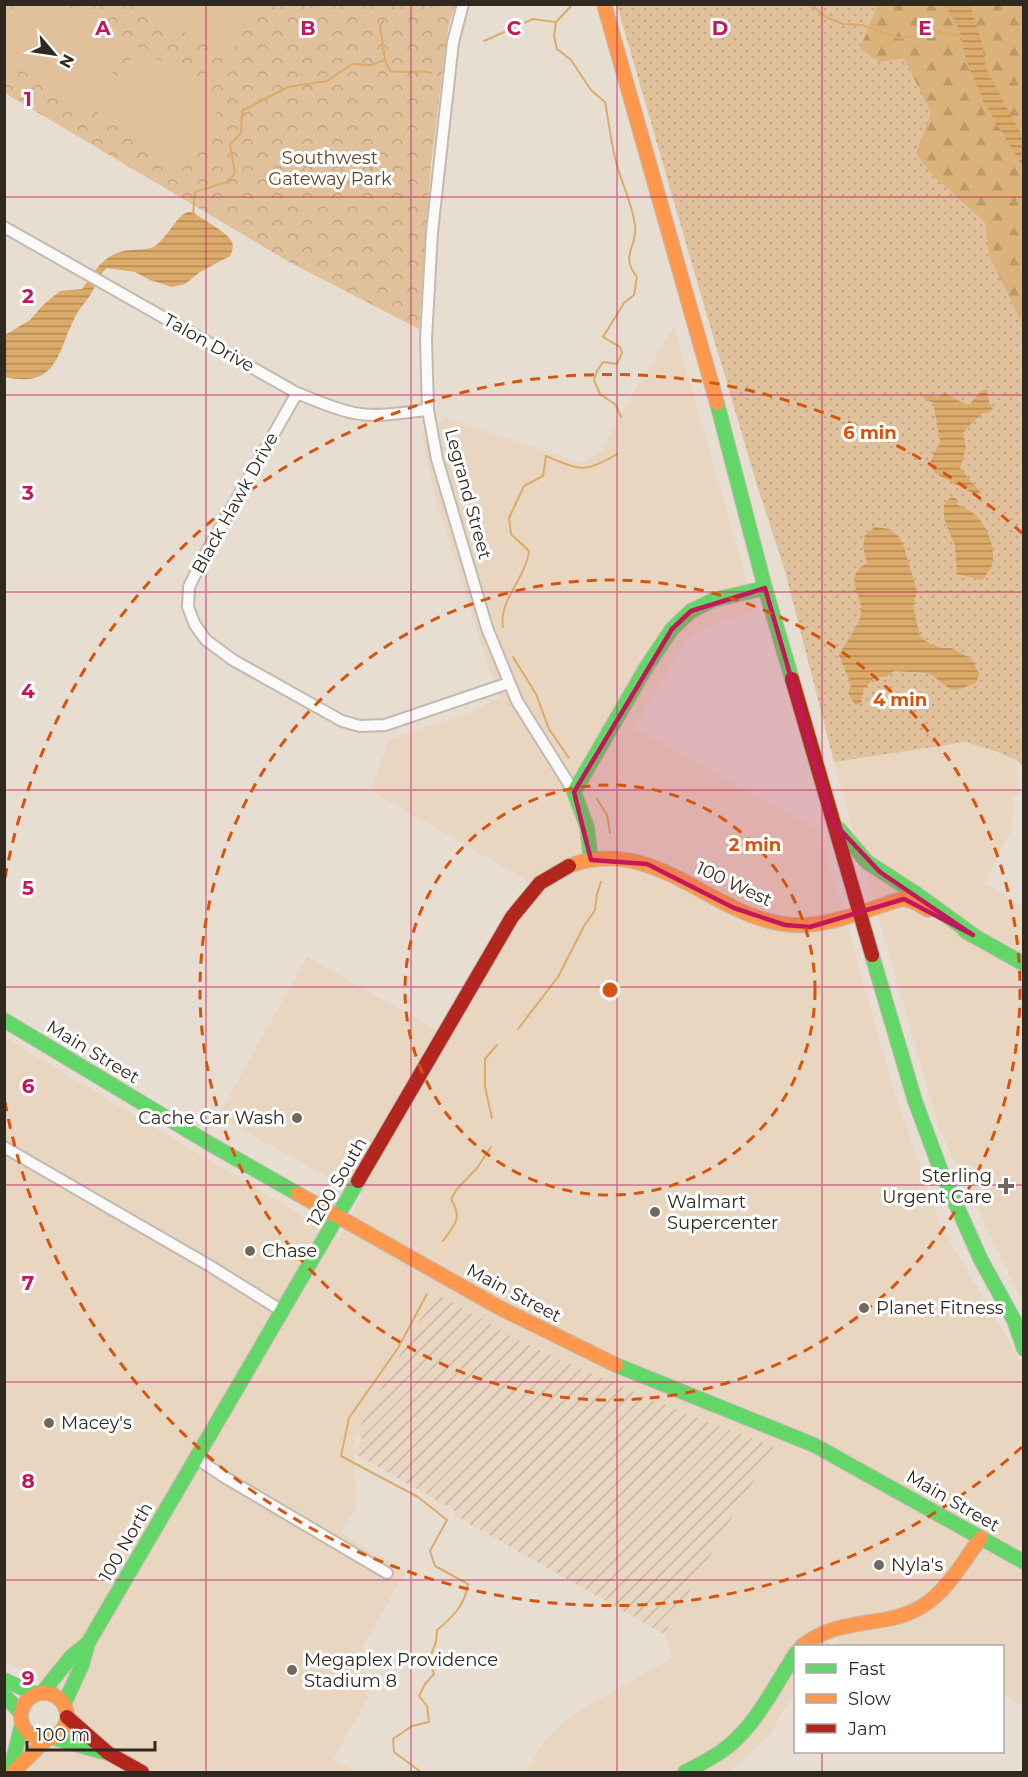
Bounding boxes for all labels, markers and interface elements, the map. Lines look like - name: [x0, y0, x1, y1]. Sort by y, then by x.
- text: A: [94, 16, 111, 40]
- text: B: [300, 16, 316, 40]
- text: C: [507, 16, 522, 40]
- text: D: [712, 16, 728, 40]
- text: E: [918, 16, 932, 40]
- north arrow: [24, 24, 84, 84]
- text: N: [55, 51, 78, 71]
- text: 1: [24, 87, 32, 111]
- park label: Southwest Gateway Park: [268, 147, 392, 190]
- text: 2: [22, 284, 34, 308]
- street label: Talon Drive: [160, 309, 258, 377]
- text: 6 min: [843, 422, 897, 444]
- street label: Legrand Street: [440, 426, 496, 562]
- street label: Black Hawk Drive: [187, 428, 283, 577]
- text: 3: [21, 481, 34, 505]
- text: 4: [21, 679, 35, 703]
- text: 4 min: [873, 689, 927, 711]
- text: 2 min: [729, 834, 781, 856]
- street label: 100 West: [693, 857, 775, 911]
- text: 5: [22, 876, 34, 900]
- centre of rings: [600, 980, 620, 1000]
- street label: Main Street: [43, 1016, 143, 1088]
- text: 6: [22, 1074, 35, 1098]
- place label: Cache Car Wash: [138, 1107, 285, 1129]
- marker: Cache Car Wash: [290, 1111, 304, 1125]
- street label: 1200 South: [303, 1134, 371, 1230]
- place label: Sterling Urgent Care: [882, 1165, 992, 1208]
- marker: Sterling Urgent Care: [997, 1177, 1015, 1195]
- place label: Walmart Supercenter: [667, 1191, 778, 1234]
- marker: Walmart Supercenter: [648, 1205, 662, 1219]
- place label: Chase: [262, 1240, 317, 1262]
- marker: Chase: [243, 1244, 257, 1258]
- street label: Main Street: [463, 1259, 565, 1327]
- text: 7: [22, 1271, 34, 1295]
- place label: Planet Fitness: [876, 1297, 1004, 1319]
- marker: Planet Fitness: [857, 1301, 871, 1315]
- place label: Macey's: [61, 1412, 132, 1434]
- marker: Macey's: [42, 1416, 56, 1430]
- street label: Main Street: [902, 1465, 1004, 1537]
- text: 8: [21, 1469, 35, 1493]
- street label: 100 North: [94, 1498, 158, 1586]
- place label: Nyla's: [891, 1554, 943, 1576]
- marker: Nyla's: [872, 1558, 886, 1572]
- legend: [794, 1645, 1004, 1753]
- place label: Megaplex Providence Stadium 8: [304, 1649, 498, 1692]
- text: Fast: [848, 1658, 886, 1680]
- marker: Megaplex Providence Stadium 8: [285, 1663, 299, 1677]
- text: 9: [22, 1666, 34, 1690]
- text: Slow: [848, 1688, 891, 1710]
- scale bar: [27, 1714, 154, 1752]
- text: Jam: [847, 1718, 887, 1740]
- text: 100 m: [36, 1724, 90, 1746]

